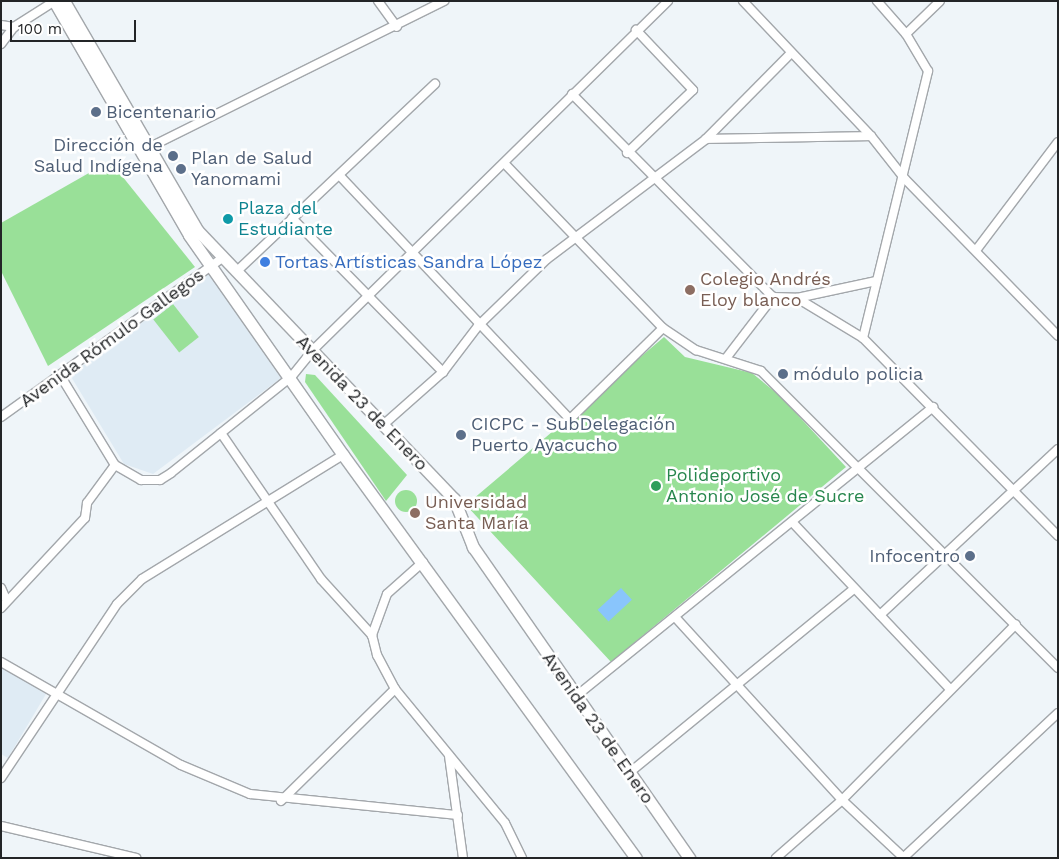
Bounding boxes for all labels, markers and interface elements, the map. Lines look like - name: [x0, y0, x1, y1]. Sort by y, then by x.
- scale bar: [12, 10, 139, 42]
- text: 100 m: [18, 20, 62, 38]
- place label: Bicentenario: [106, 101, 216, 123]
- marker: Bicentenario: [90, 106, 102, 118]
- place label: Dirección de Salud Indígena: [34, 135, 163, 178]
- place label: Plan de Salud Yanomami: [191, 148, 312, 190]
- marker: Dirección de Salud Indígena: [167, 150, 179, 162]
- marker: Plan de Salud Yanomami: [175, 163, 187, 175]
- place label: Plaza del Estudiante: [238, 198, 333, 240]
- marker: Plaza del Estudiante: [222, 213, 234, 225]
- place label: Tortas Artísticas Sandra López: [275, 251, 544, 273]
- marker: Tortas Artísticas Sandra López: [259, 256, 271, 268]
- street label: Avenida Rómulo Gallegos: [16, 264, 208, 412]
- place label: Colegio Andrés Eloy blanco: [700, 269, 832, 312]
- marker: Colegio Andrés Eloy blanco: [684, 284, 696, 296]
- street label: Avenida 23 de Enero: [292, 331, 432, 475]
- place label: módulo policia: [793, 363, 923, 385]
- marker: módulo policia: [777, 368, 789, 380]
- place label: CICPC - SubDelegación Puerto Ayacucho: [471, 414, 675, 456]
- marker: CICPC - SubDelegación Puerto Ayacucho: [455, 429, 467, 441]
- place label: Polideportivo Antonio José de Sucre: [666, 465, 865, 508]
- marker: Polideportivo Antonio José de Sucre: [650, 480, 662, 492]
- place label: Universidad Santa María: [425, 492, 529, 534]
- marker: Universidad Santa María: [409, 507, 421, 519]
- place label: Infocentro: [869, 545, 960, 567]
- marker: Infocentro: [964, 550, 976, 562]
- street label: Avenida 23 de Enero: [537, 648, 659, 808]

